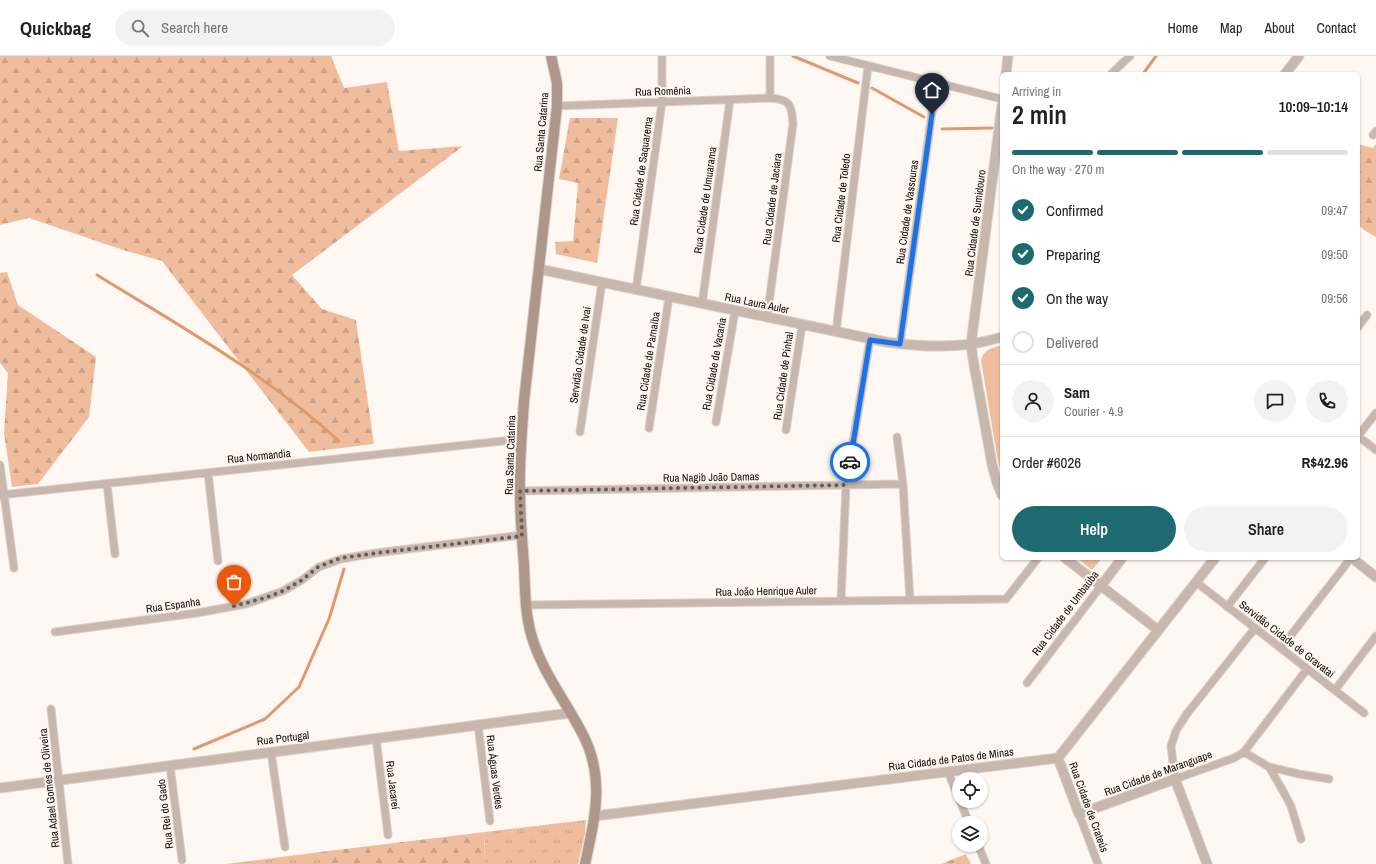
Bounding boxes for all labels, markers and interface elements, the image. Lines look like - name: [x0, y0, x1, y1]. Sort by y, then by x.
- search box: [115, 10, 395, 46]
- text: Quickbag: [20, 15, 91, 41]
- icon: search: [129, 17, 151, 39]
- text: Search here: [161, 17, 228, 38]
- text: Home: [1167, 19, 1198, 37]
- text: Map: [1220, 19, 1242, 37]
- text: About: [1264, 19, 1294, 37]
- text: Contact: [1316, 19, 1356, 37]
- pin: [915, 73, 949, 114]
- icon: home: [921, 79, 943, 101]
- street label: Rua Romênia: [635, 83, 691, 99]
- text: Arriving in: [1012, 83, 1061, 100]
- street label: Rua Santa Catarina: [531, 92, 551, 172]
- text: 10:09–10:14: [1279, 96, 1348, 117]
- text: 2 min: [1012, 97, 1067, 132]
- street label: Rua Cidade de Saquarema: [626, 116, 656, 226]
- street label: Rua Cidade de Umuarama: [691, 146, 719, 254]
- street label: Rua Cidade de Jaciara: [759, 152, 785, 246]
- street label: Rua Cidade de Toledo: [829, 153, 853, 243]
- street label: Rua Cidade de Vassouras: [893, 158, 921, 265]
- text: On the way · 270 m: [1012, 161, 1104, 178]
- street label: Rua Cidade de Sumidouro: [962, 169, 988, 277]
- icon: check: [1012, 199, 1034, 221]
- text: Confirmed: [1046, 200, 1103, 221]
- text: 09:47: [1321, 202, 1348, 219]
- icon: check: [1012, 243, 1034, 265]
- text: Preparing: [1046, 244, 1100, 265]
- text: 09:50: [1321, 246, 1348, 263]
- icon: check: [1012, 287, 1034, 309]
- text: On the way: [1046, 288, 1108, 309]
- street label: Rua Laura Auler: [724, 289, 790, 317]
- text: 09:56: [1321, 290, 1348, 307]
- street label: Servidão Cidade de Ivaí: [566, 305, 594, 404]
- street label: Rua Cidade de Parnaíba: [633, 311, 663, 411]
- street label: Rua Cidade de Vacaria: [699, 317, 729, 411]
- street label: Rua Cidade de Pinhal: [770, 331, 796, 421]
- text: Delivered: [1046, 332, 1099, 353]
- button: person: [1012, 380, 1054, 422]
- button: chat: [1254, 380, 1296, 422]
- button: phone: [1306, 380, 1348, 422]
- text: Sam: [1064, 382, 1090, 403]
- text: Courier · 4.9: [1064, 403, 1123, 420]
- street label: Rua Santa Catarina: [502, 415, 518, 495]
- courier: [830, 442, 870, 482]
- street label: Rua Normandia: [227, 446, 291, 466]
- icon: car: [839, 451, 861, 473]
- text: Order #6026: [1012, 452, 1081, 473]
- text: R$42.96: [1301, 452, 1348, 473]
- street label: Rua Nagib João Damas: [663, 469, 760, 485]
- button: Help: [1012, 506, 1176, 552]
- button: Share: [1184, 506, 1348, 552]
- pin: [217, 565, 251, 606]
- street label: Rua Cidade de Umbaúba: [1029, 568, 1101, 658]
- icon: bag: [223, 571, 245, 593]
- street label: Rua João Henrique Auler: [715, 583, 817, 599]
- street label: Rua Espanha: [145, 594, 201, 616]
- street label: Servidão Cidade de Gravataí: [1236, 597, 1338, 681]
- street label: Rua Adael Gomes de Oliveira: [36, 728, 62, 848]
- street label: Rua Portugal: [256, 728, 310, 748]
- street label: Rua Águas Verdes: [483, 734, 507, 810]
- street label: Rua Cidade de Patos de Minas: [888, 744, 1015, 774]
- street label: Rua Cidade de Maranguape: [1102, 747, 1214, 799]
- street label: Rua Jacareí: [383, 760, 403, 810]
- street label: Rua Cidade de Crateús: [1066, 760, 1112, 854]
- map controls: [952, 772, 988, 852]
- button: locate: [952, 772, 988, 808]
- street label: Rua Rei do Gado: [154, 778, 176, 850]
- button: layers: [952, 816, 988, 852]

